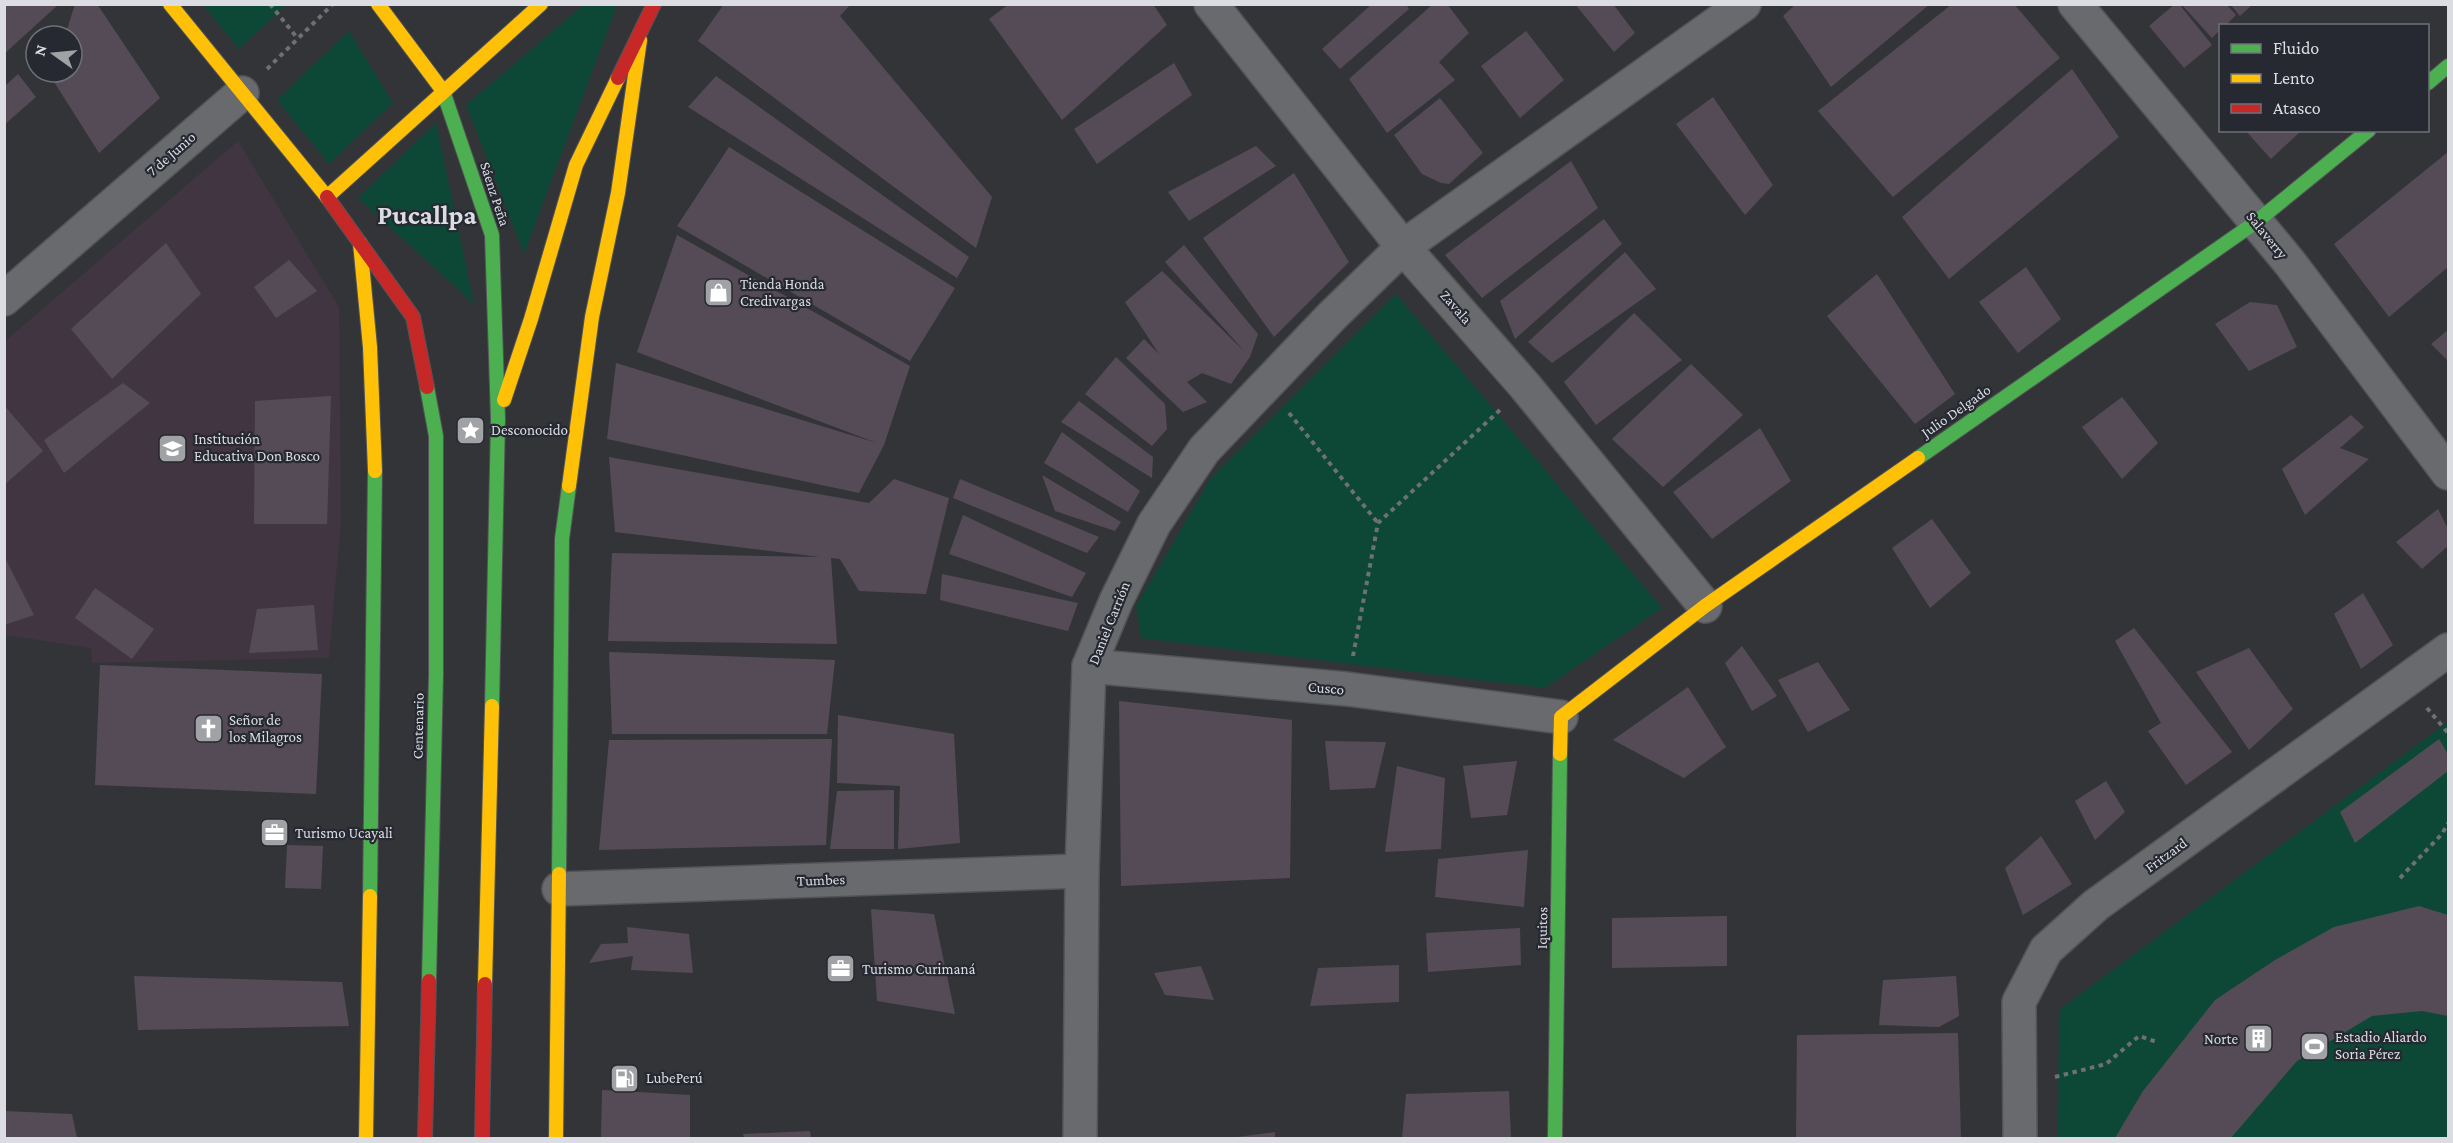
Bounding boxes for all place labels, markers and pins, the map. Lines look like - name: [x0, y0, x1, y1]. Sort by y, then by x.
- place label: Tienda Honda Credivargas: [740, 276, 825, 310]
- shop icon: Tienda Honda Credivargas: [703, 277, 735, 309]
- place icon: Desconocido: [454, 414, 486, 446]
- place label: Desconocido: [491, 422, 568, 438]
- place label: Institución Educativa Don Bosco: [194, 431, 320, 464]
- school or university icon: Institución Educativa Don Bosco: [157, 432, 189, 464]
- place label: Señor de los Milagros: [229, 712, 302, 746]
- church icon: Señor de los Milagros: [192, 713, 224, 745]
- office icon: Turismo Ucayali: [258, 817, 290, 849]
- place label: Turismo Ucayali: [295, 825, 393, 842]
- office icon: Turismo Curimaná: [825, 953, 857, 985]
- place label: Turismo Curimaná: [862, 961, 976, 977]
- building icon: Norte: [2243, 1023, 2275, 1055]
- place label: Estadio Aliardo Soria Pérez: [2335, 1029, 2427, 1062]
- sports icon: Estadio Aliardo Soria Pérez: [2298, 1030, 2330, 1062]
- place label: Norte: [2204, 1031, 2238, 1047]
- fuel station icon: LubePerú: [609, 1062, 641, 1094]
- place label: LubePerú: [646, 1070, 703, 1086]

